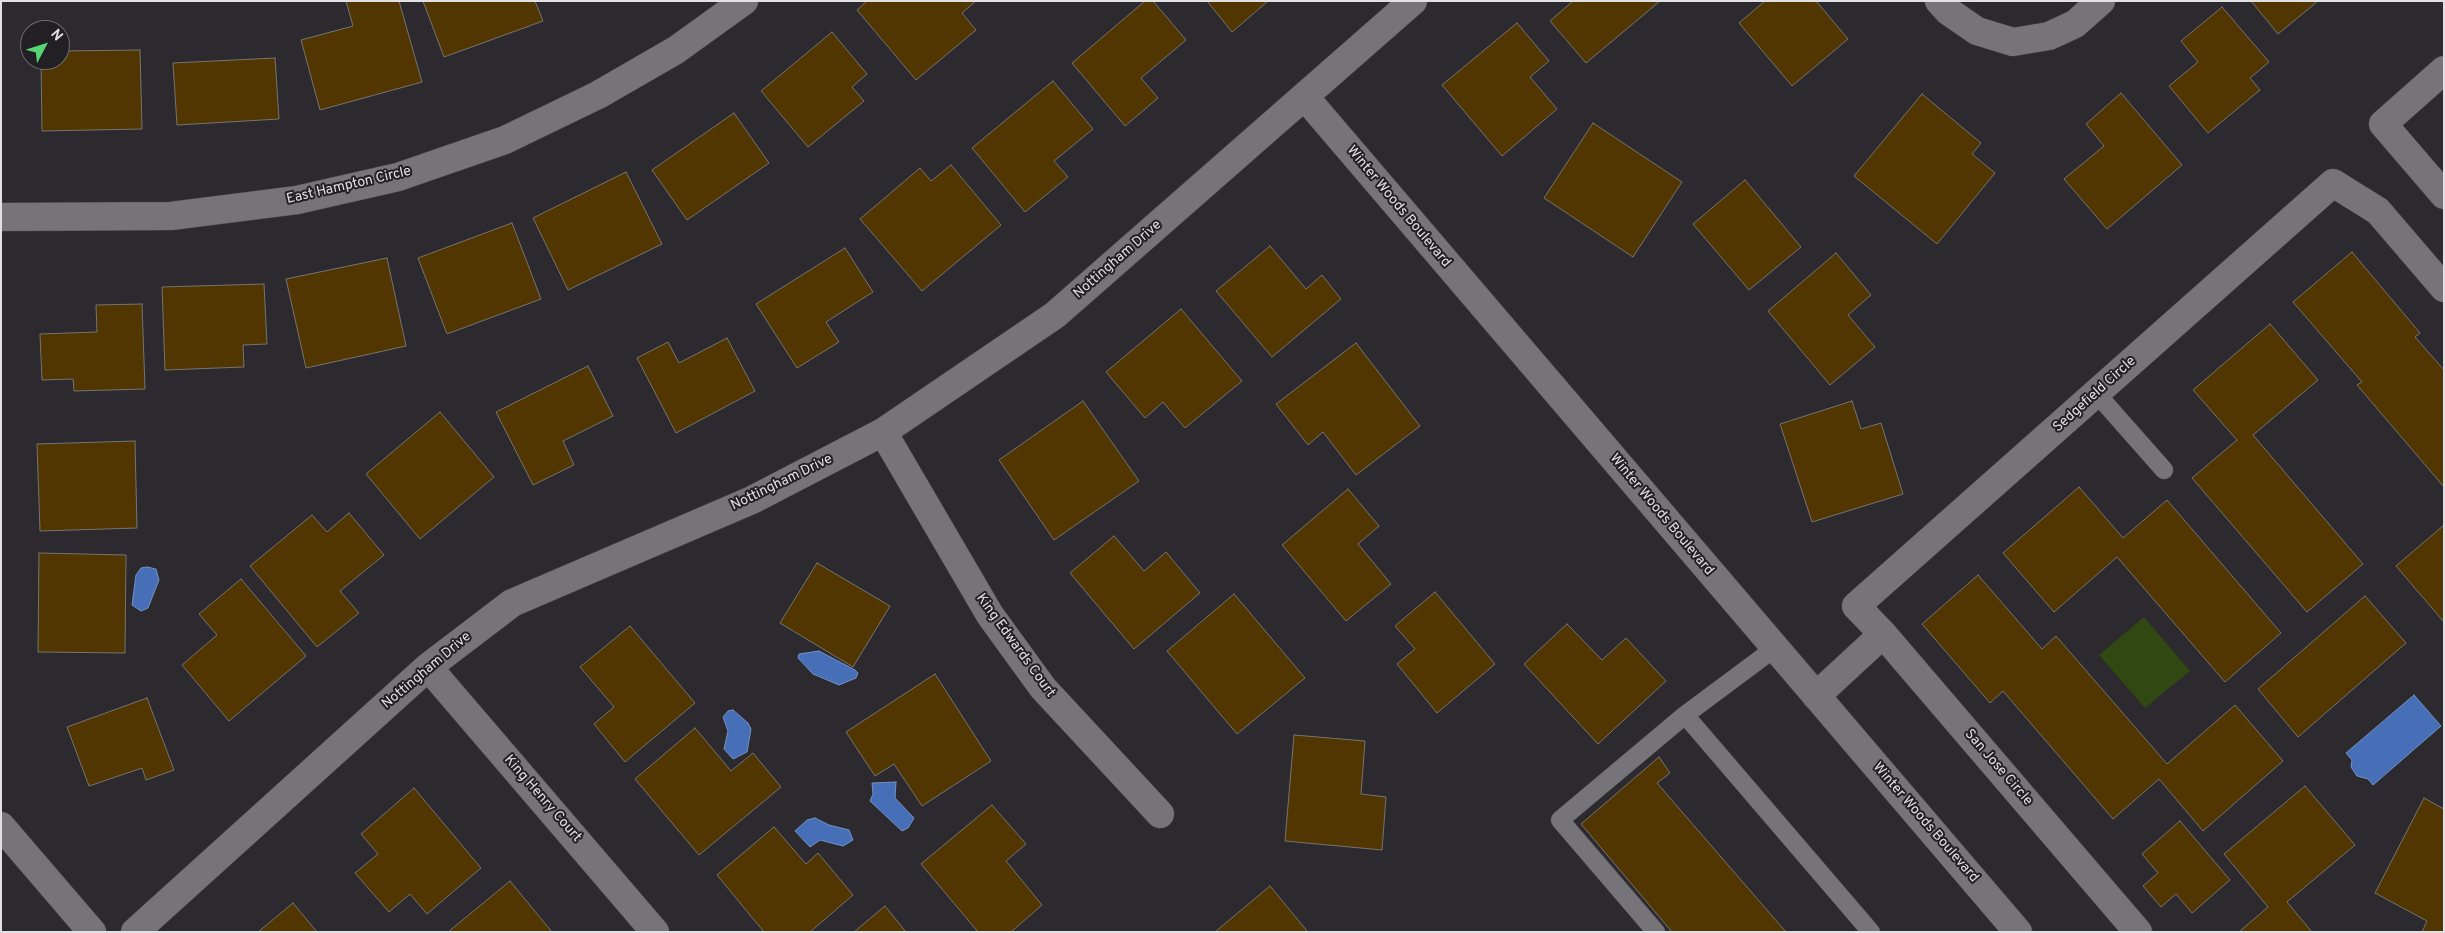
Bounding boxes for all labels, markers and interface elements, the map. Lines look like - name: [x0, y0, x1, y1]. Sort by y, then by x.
- north arrow: [20, 20, 70, 70]
- text: N: [46, 26, 66, 45]
- street label: Winter Woods Boulevard: [1342, 143, 1454, 271]
- street label: East Hampton Circle: [285, 163, 413, 209]
- street label: Nottingham Drive: [1071, 217, 1165, 303]
- street label: Sedgefield Circle: [2050, 354, 2140, 436]
- street label: Nottingham Drive: [728, 451, 836, 515]
- street label: Winter Woods Boulevard: [1605, 451, 1717, 579]
- street label: King Edwards Court: [972, 591, 1058, 701]
- street label: Nottingham Drive: [379, 629, 475, 713]
- street label: San Jose Circle: [1960, 726, 2036, 810]
- street label: King Henry Court: [500, 752, 584, 846]
- street label: Winter Woods Boulevard: [1868, 760, 1982, 886]

